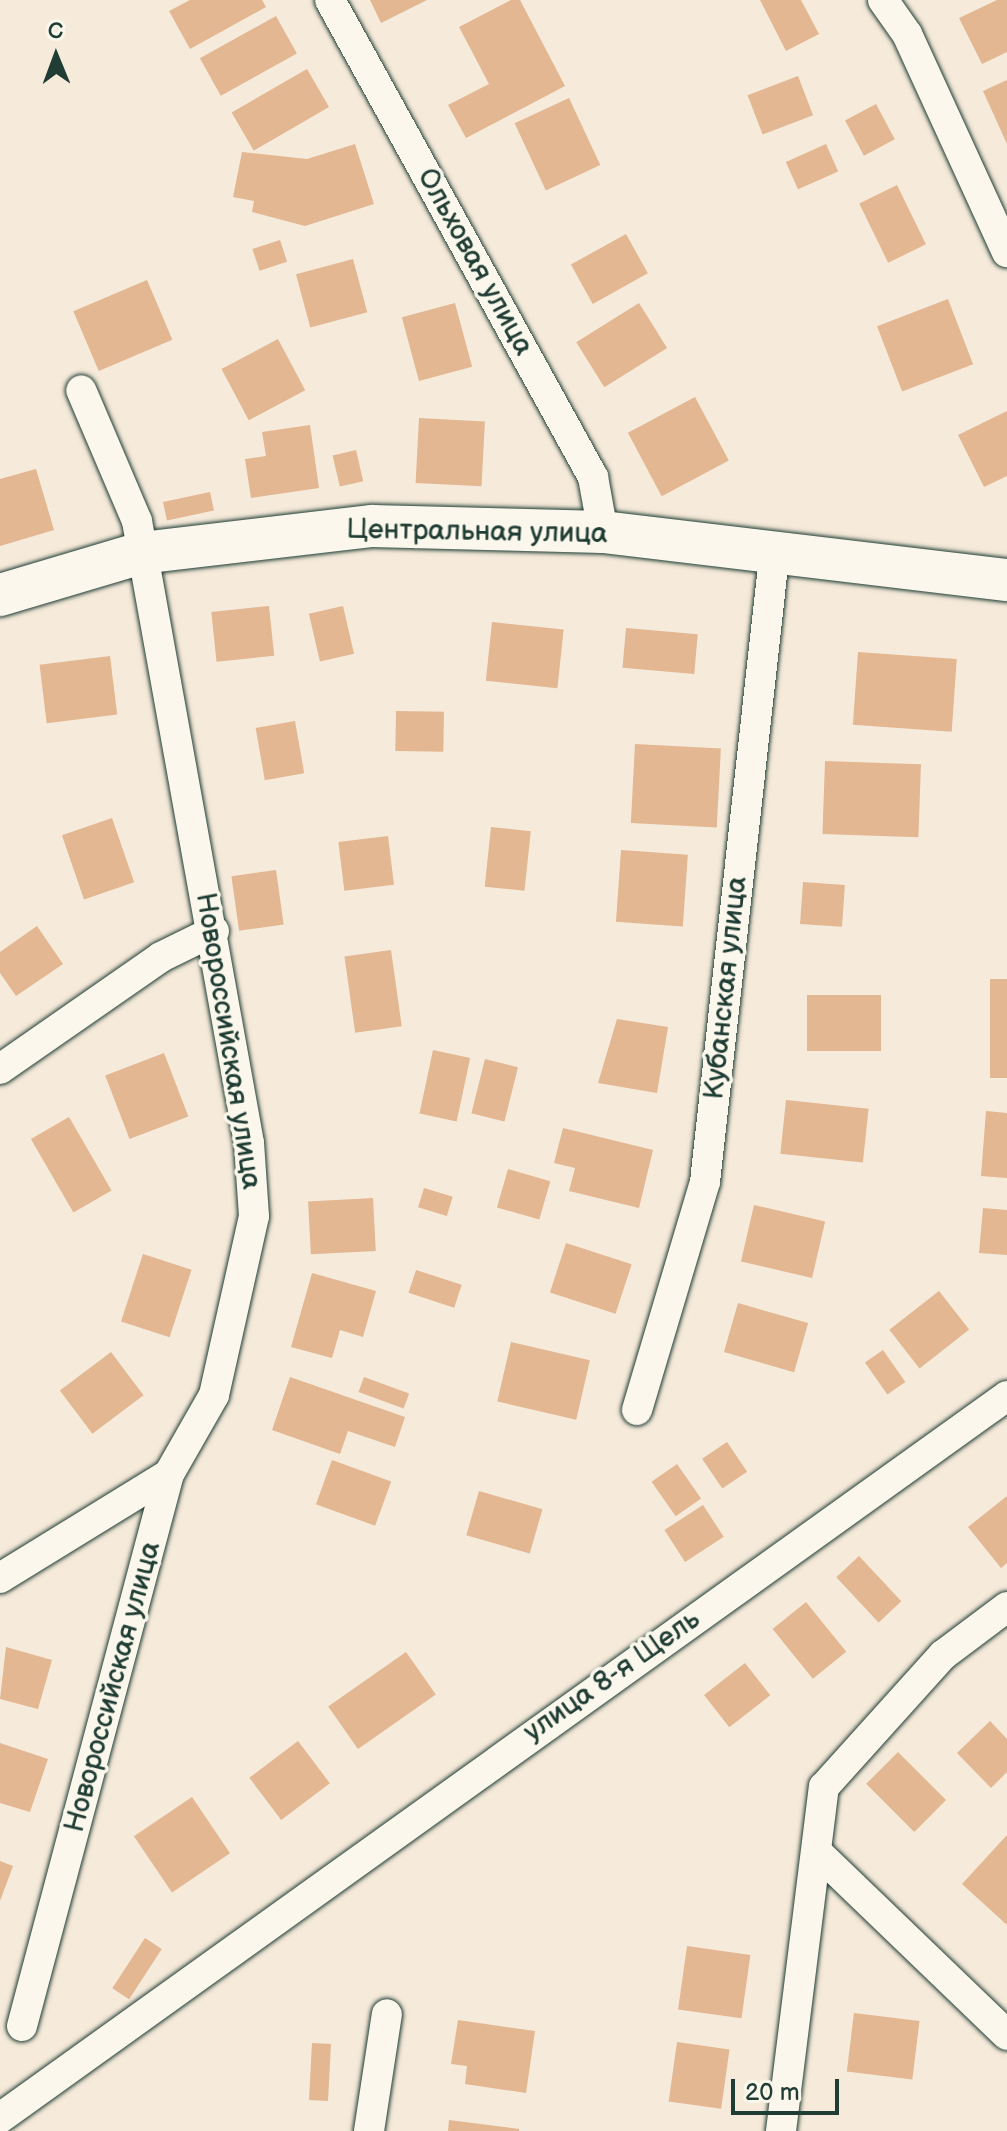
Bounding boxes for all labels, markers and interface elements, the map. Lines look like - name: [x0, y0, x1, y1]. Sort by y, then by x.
- north arrow: [16, 16, 96, 96]
- text: С: [48, 18, 63, 45]
- street label: Ольховая улица: [410, 163, 540, 361]
- street label: Центральная улица: [346, 513, 608, 551]
- street label: Кубанская улица: [698, 875, 754, 1101]
- street label: Новороссийская улица: [188, 890, 268, 1192]
- street label: Новороссийская улица: [58, 1538, 168, 1836]
- street label: улица 8-я Щель: [517, 1603, 707, 1749]
- scale bar: [735, 2063, 843, 2113]
- text: 20 m: [745, 2078, 800, 2107]

